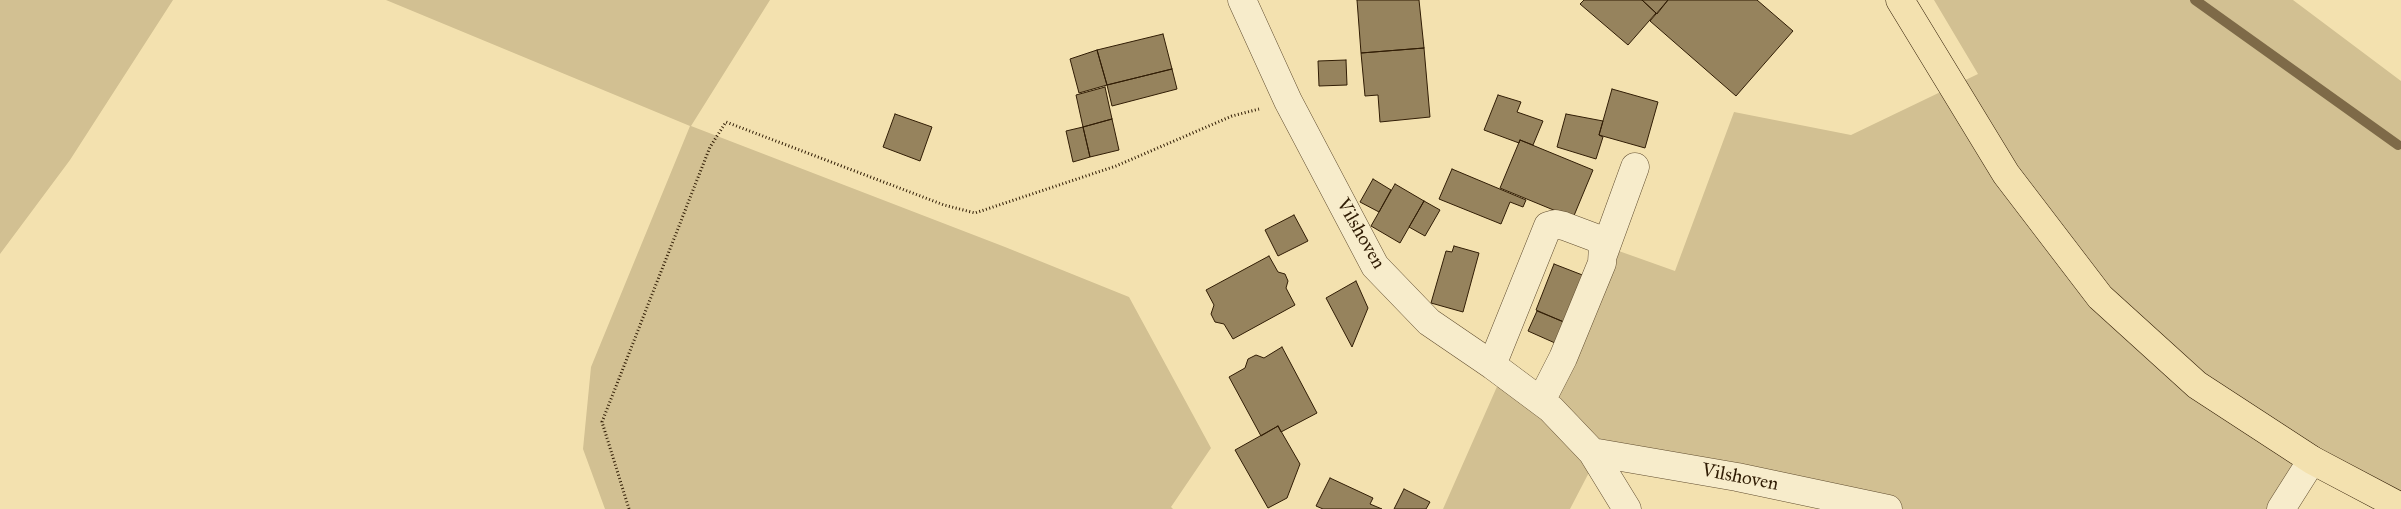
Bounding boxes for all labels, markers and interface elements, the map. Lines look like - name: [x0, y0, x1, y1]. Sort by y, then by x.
- street label: Vilshoven: [1331, 195, 1389, 273]
- street label: Vilshoven: [1700, 459, 1780, 497]

